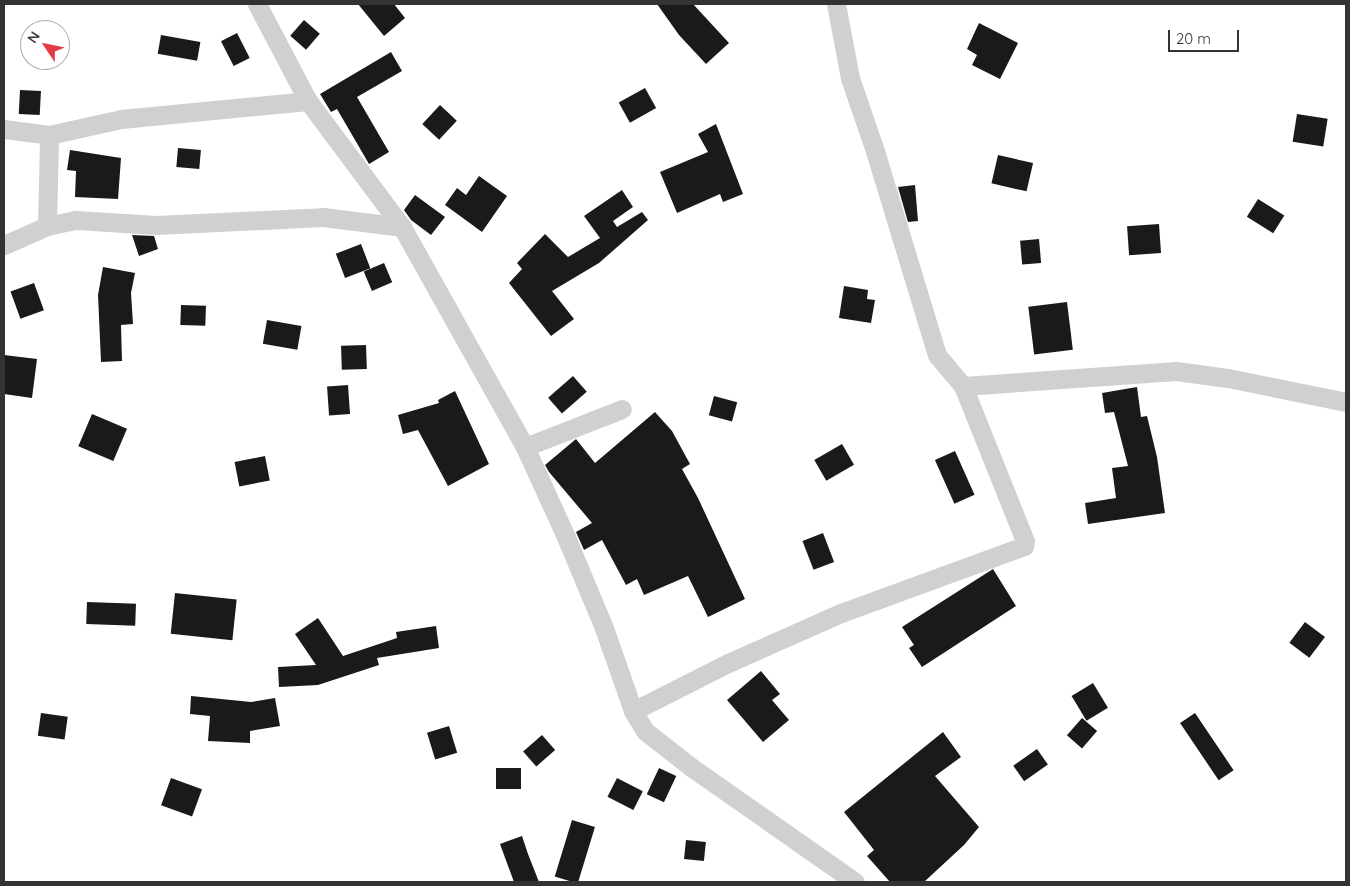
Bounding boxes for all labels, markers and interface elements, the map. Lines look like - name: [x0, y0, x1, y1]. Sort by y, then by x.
- north arrow: [20, 20, 70, 70]
- scale bar: [1170, 20, 1241, 52]
- text: N: [23, 28, 44, 46]
- text: 20 m: [1176, 29, 1211, 48]

